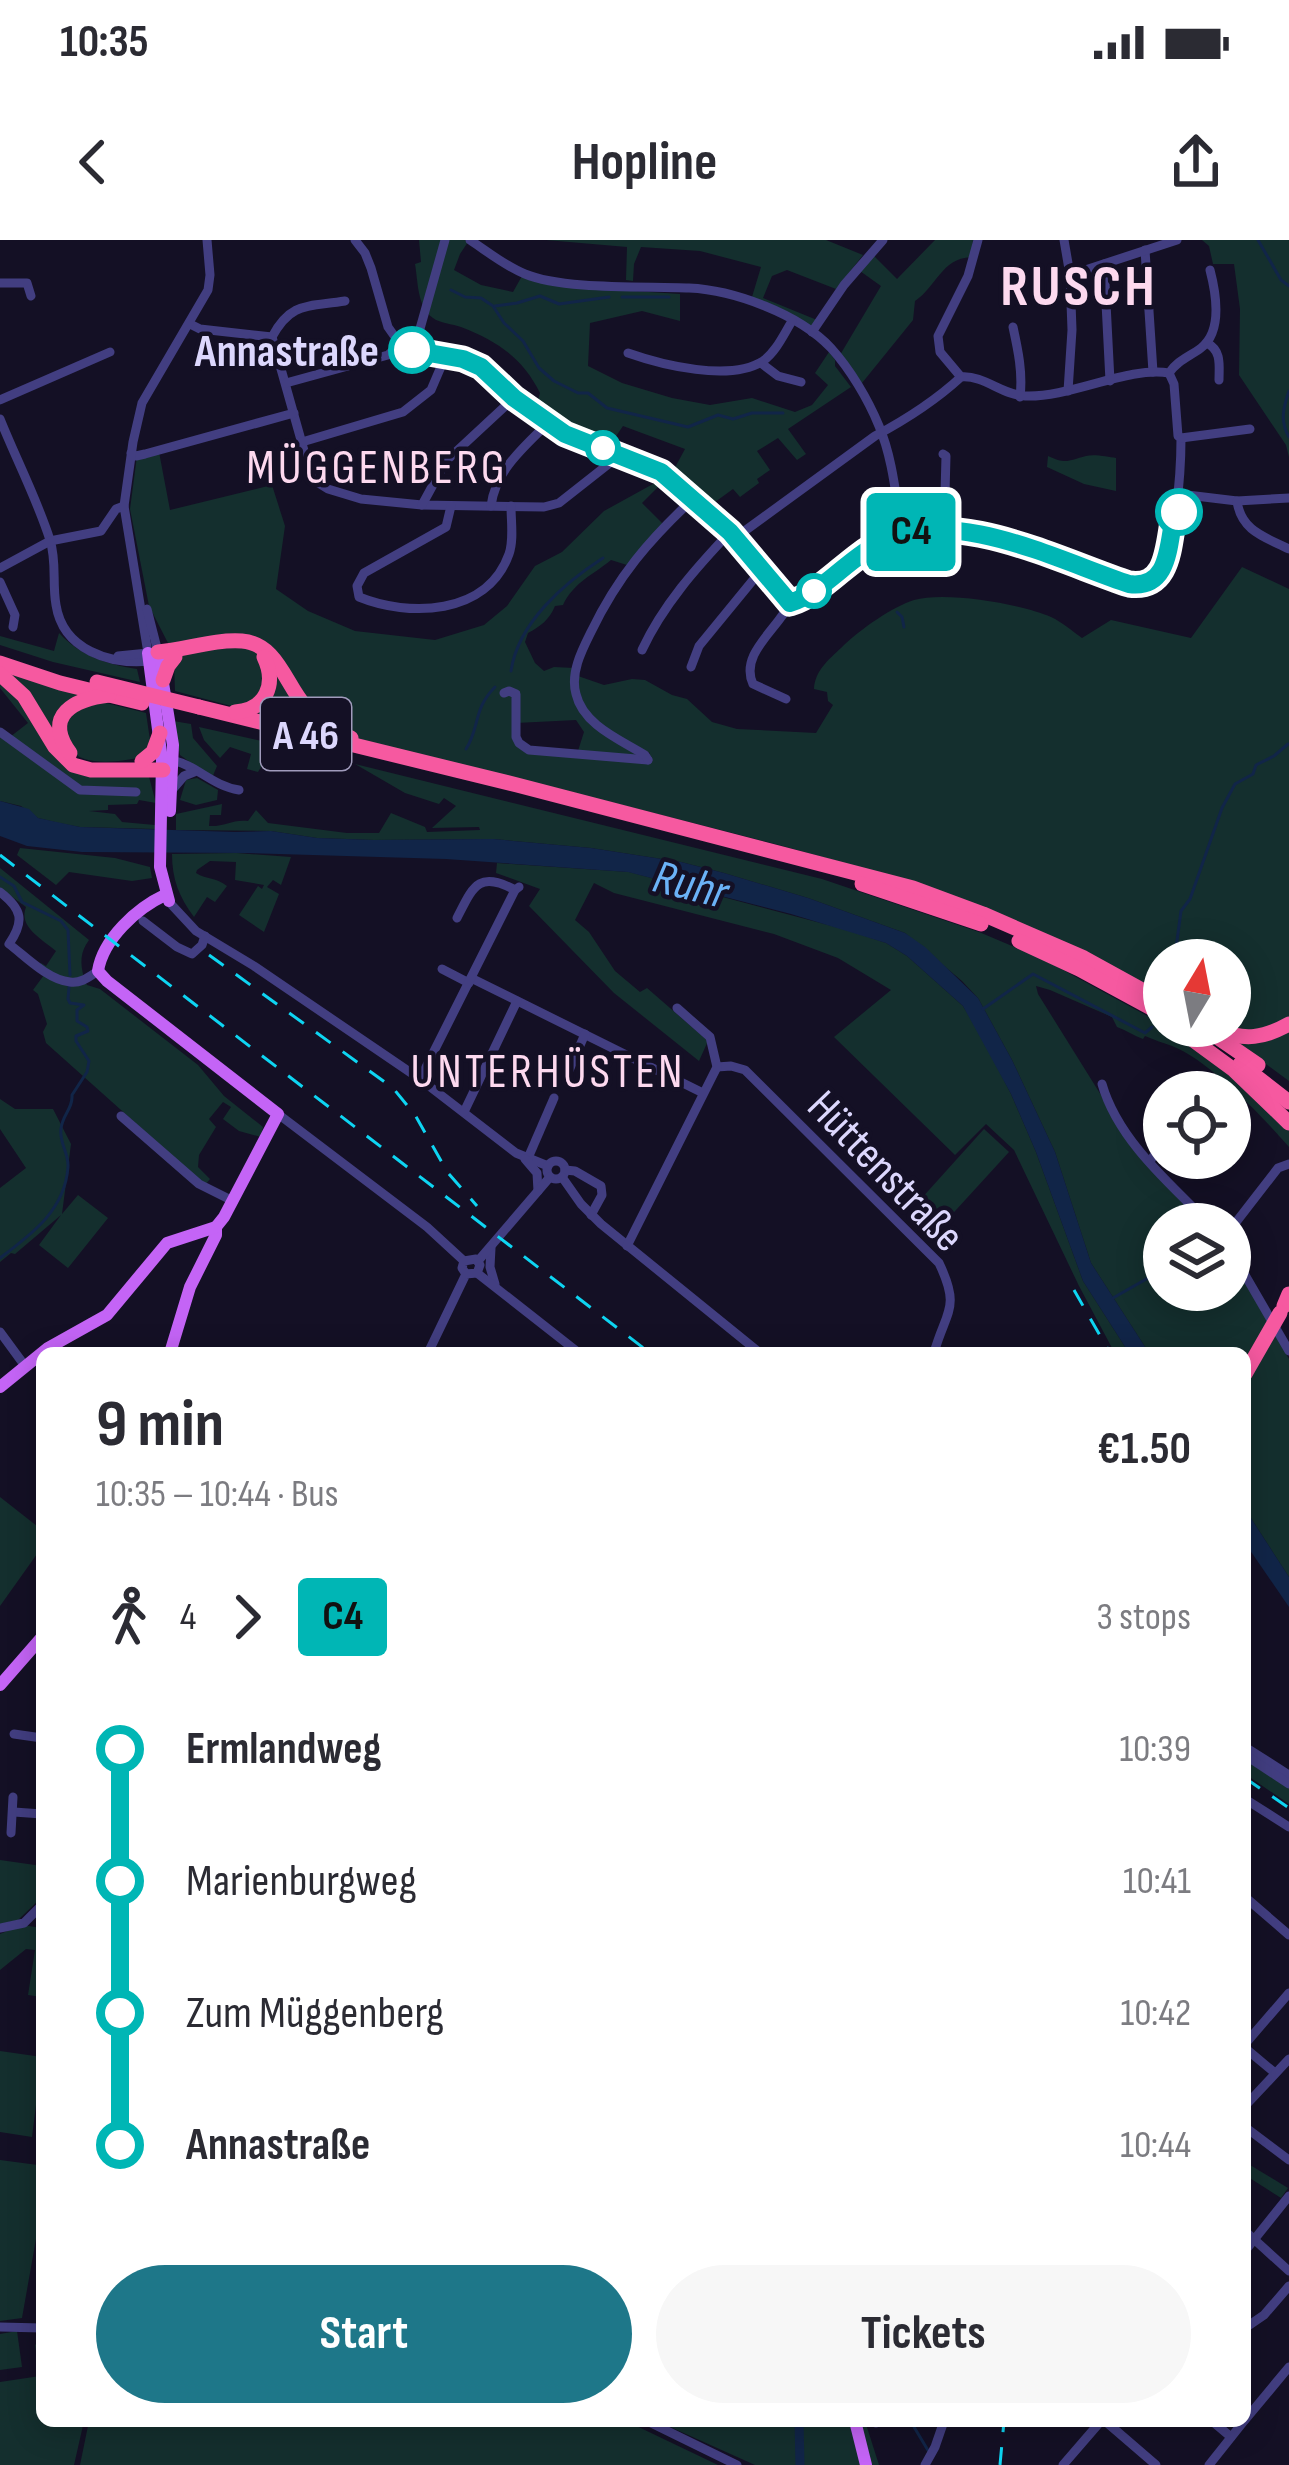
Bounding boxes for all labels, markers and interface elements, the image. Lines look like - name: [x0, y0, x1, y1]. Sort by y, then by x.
- text: 10:35: [60, 15, 148, 70]
- icon: back: [60, 129, 126, 195]
- icon: share: [1163, 129, 1229, 195]
- text: Hopline: [572, 130, 717, 195]
- district label: RUSCH: [1000, 254, 1158, 322]
- place label: Annastraße: [194, 325, 379, 380]
- marker: Annastraße: [390, 328, 434, 372]
- unlabelled marker: [587, 432, 619, 464]
- district label: MÜGGENBERG: [246, 440, 508, 497]
- unlabelled marker: [1157, 490, 1201, 534]
- line badge: C4: [857, 493, 965, 571]
- text: C4: [890, 506, 932, 557]
- unlabelled marker: [798, 575, 830, 607]
- road number: A 46: [261, 698, 351, 770]
- water label: Ruhr: [647, 849, 735, 923]
- north arrow: [1143, 939, 1251, 1047]
- map controls: [1143, 939, 1251, 1311]
- district label: UNTERHÜSTEN: [411, 1044, 685, 1101]
- button: locate: [1143, 1071, 1251, 1179]
- street label: Hüttenstraße: [795, 1080, 975, 1264]
- button: layers: [1143, 1203, 1251, 1311]
- text: 9 min: [96, 1386, 224, 1465]
- text: €1.50: [1097, 1422, 1191, 1477]
- text: 10:35 – 10:44 · Bus: [96, 1471, 339, 1518]
- icon: walk: [96, 1584, 162, 1650]
- icon: forward: [214, 1584, 280, 1650]
- text: C4: [322, 1591, 363, 1642]
- text: 4: [180, 1594, 196, 1641]
- text: 3 stops: [1097, 1594, 1191, 1641]
- text: Ermlandweg: [186, 1722, 381, 1777]
- text: 10:39: [1119, 1726, 1191, 1773]
- text: Marienburgweg: [186, 1854, 417, 1909]
- text: 10:41: [1123, 1858, 1191, 1905]
- text: Zum Müggenberg: [186, 1986, 444, 2041]
- text: 10:42: [1120, 1990, 1191, 2037]
- text: Annastraße: [186, 2118, 370, 2173]
- text: 10:44: [1120, 2122, 1191, 2169]
- button: Start: [96, 2265, 632, 2403]
- button: Tickets: [656, 2265, 1191, 2403]

